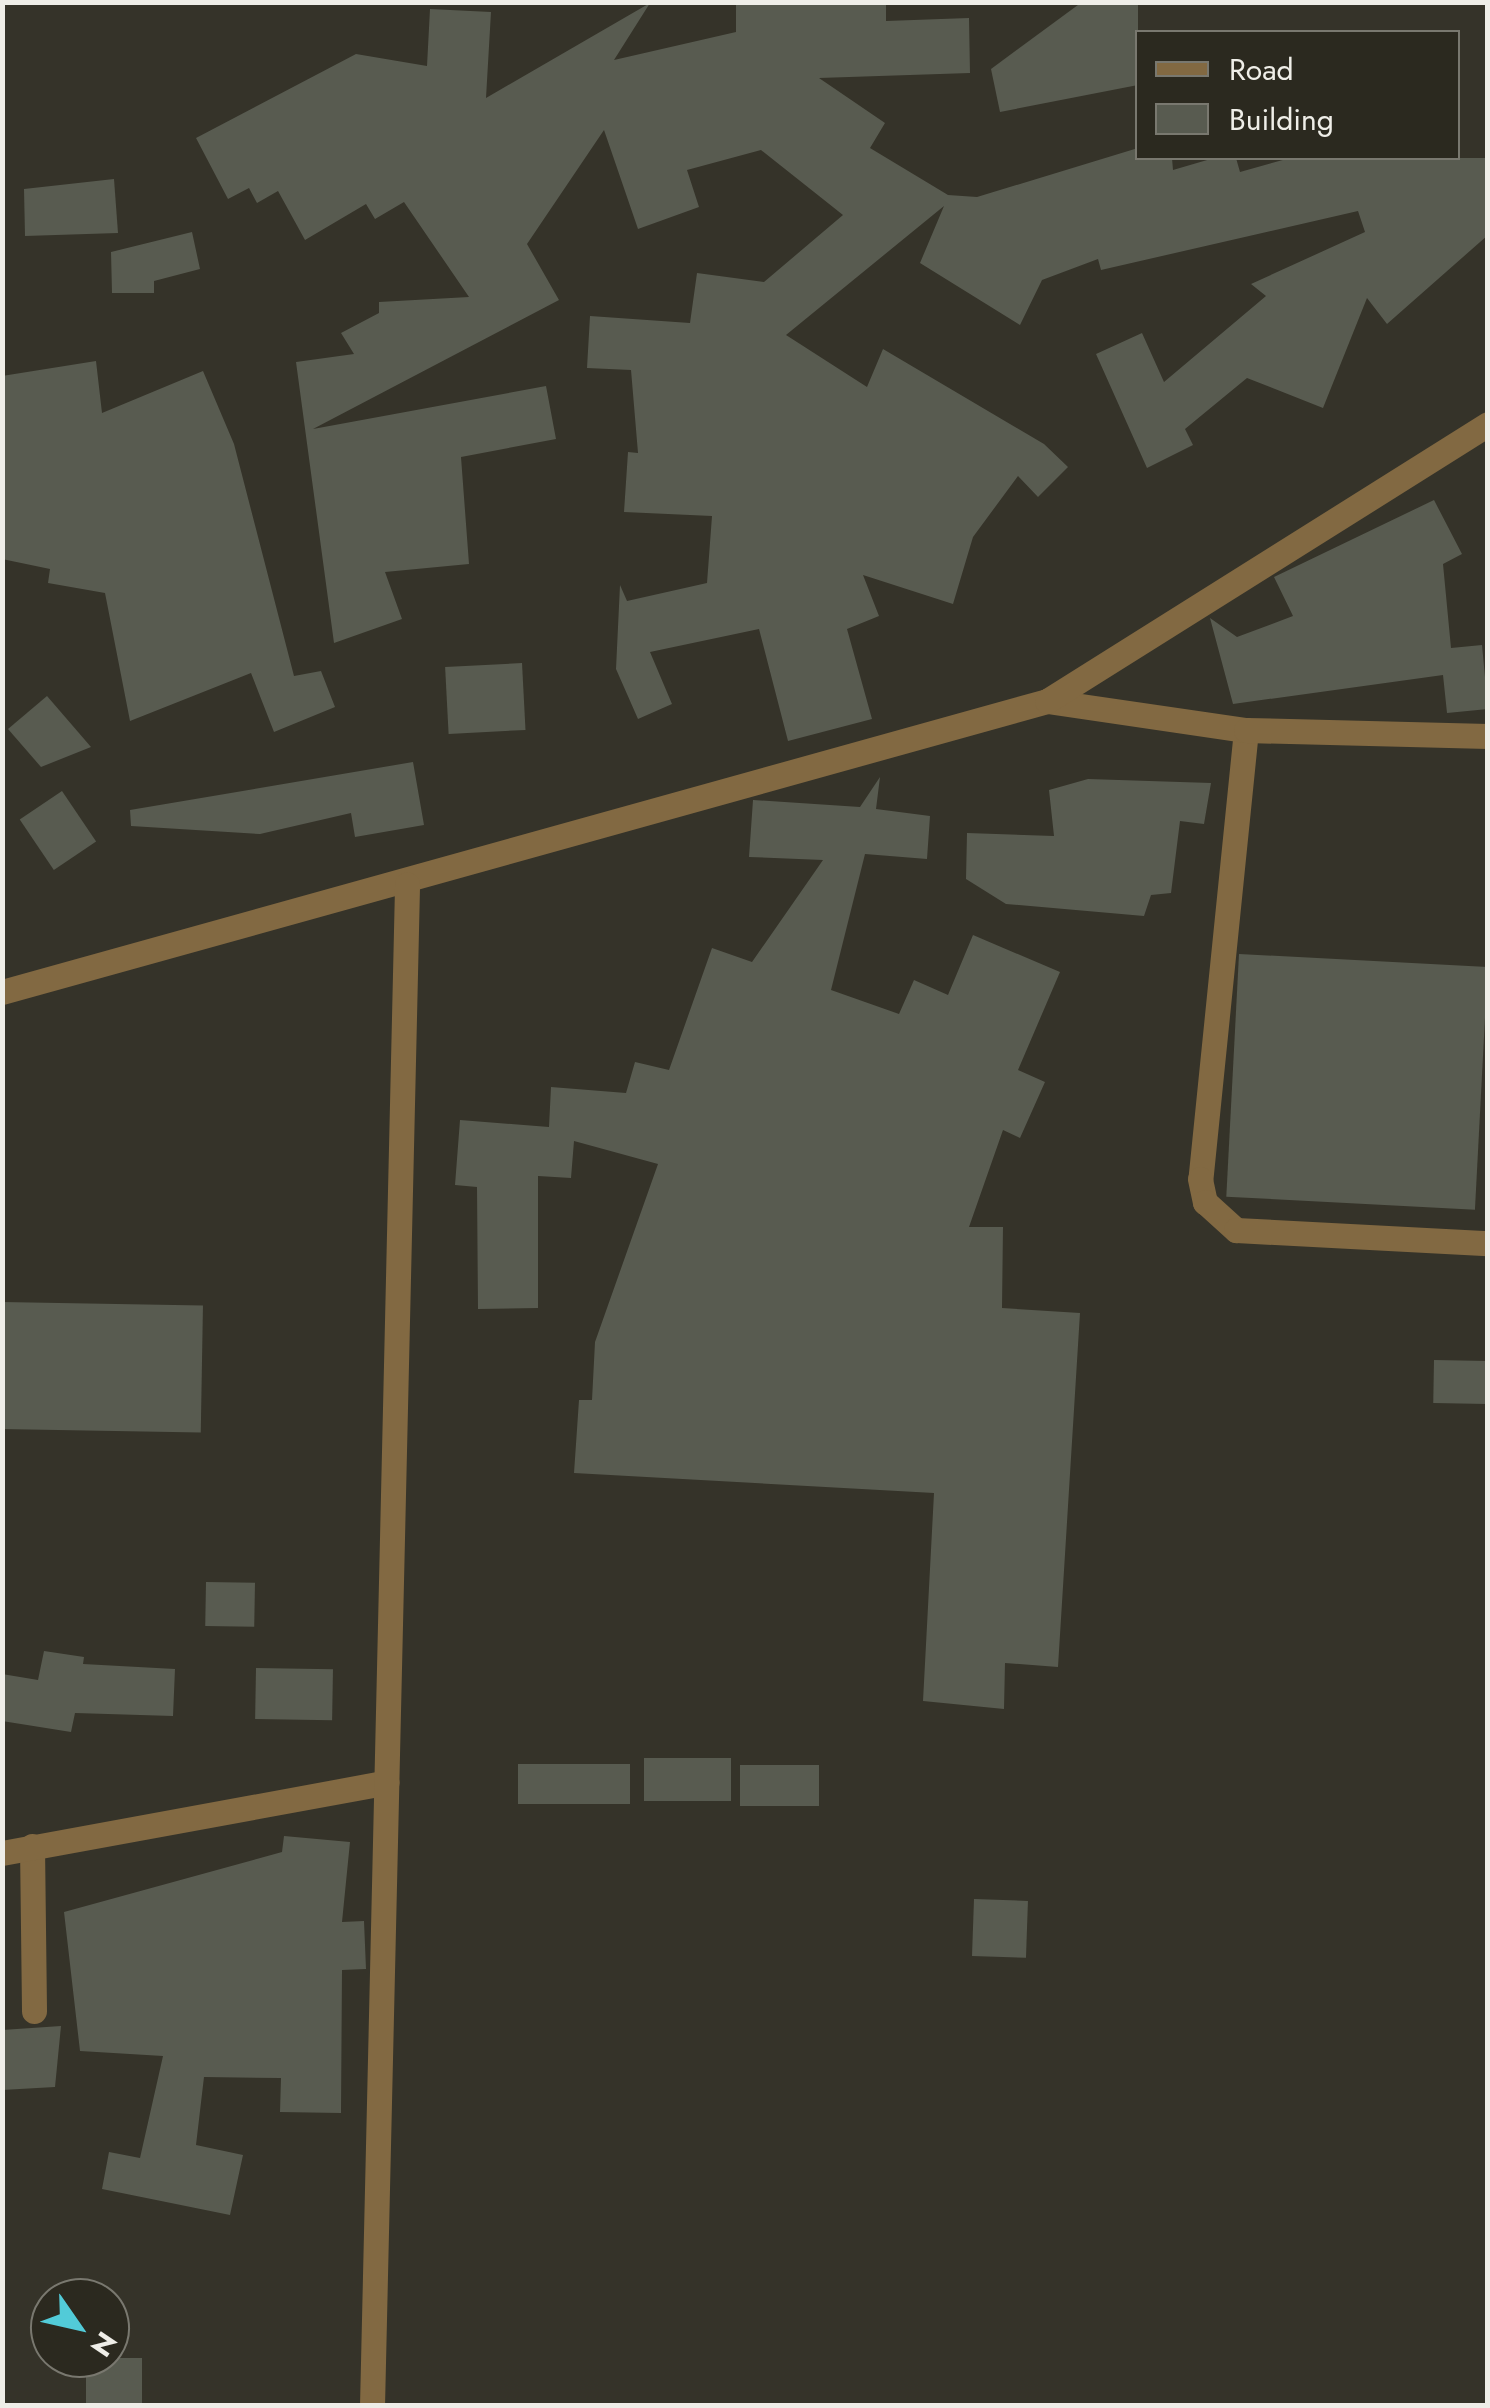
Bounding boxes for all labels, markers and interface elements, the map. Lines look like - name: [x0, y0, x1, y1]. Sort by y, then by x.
- legend: [1135, 30, 1460, 160]
- text: Road: [1229, 48, 1294, 91]
- text: Building: [1229, 98, 1334, 141]
- north arrow: [30, 2278, 130, 2378]
- text: N: [80, 2323, 127, 2365]

